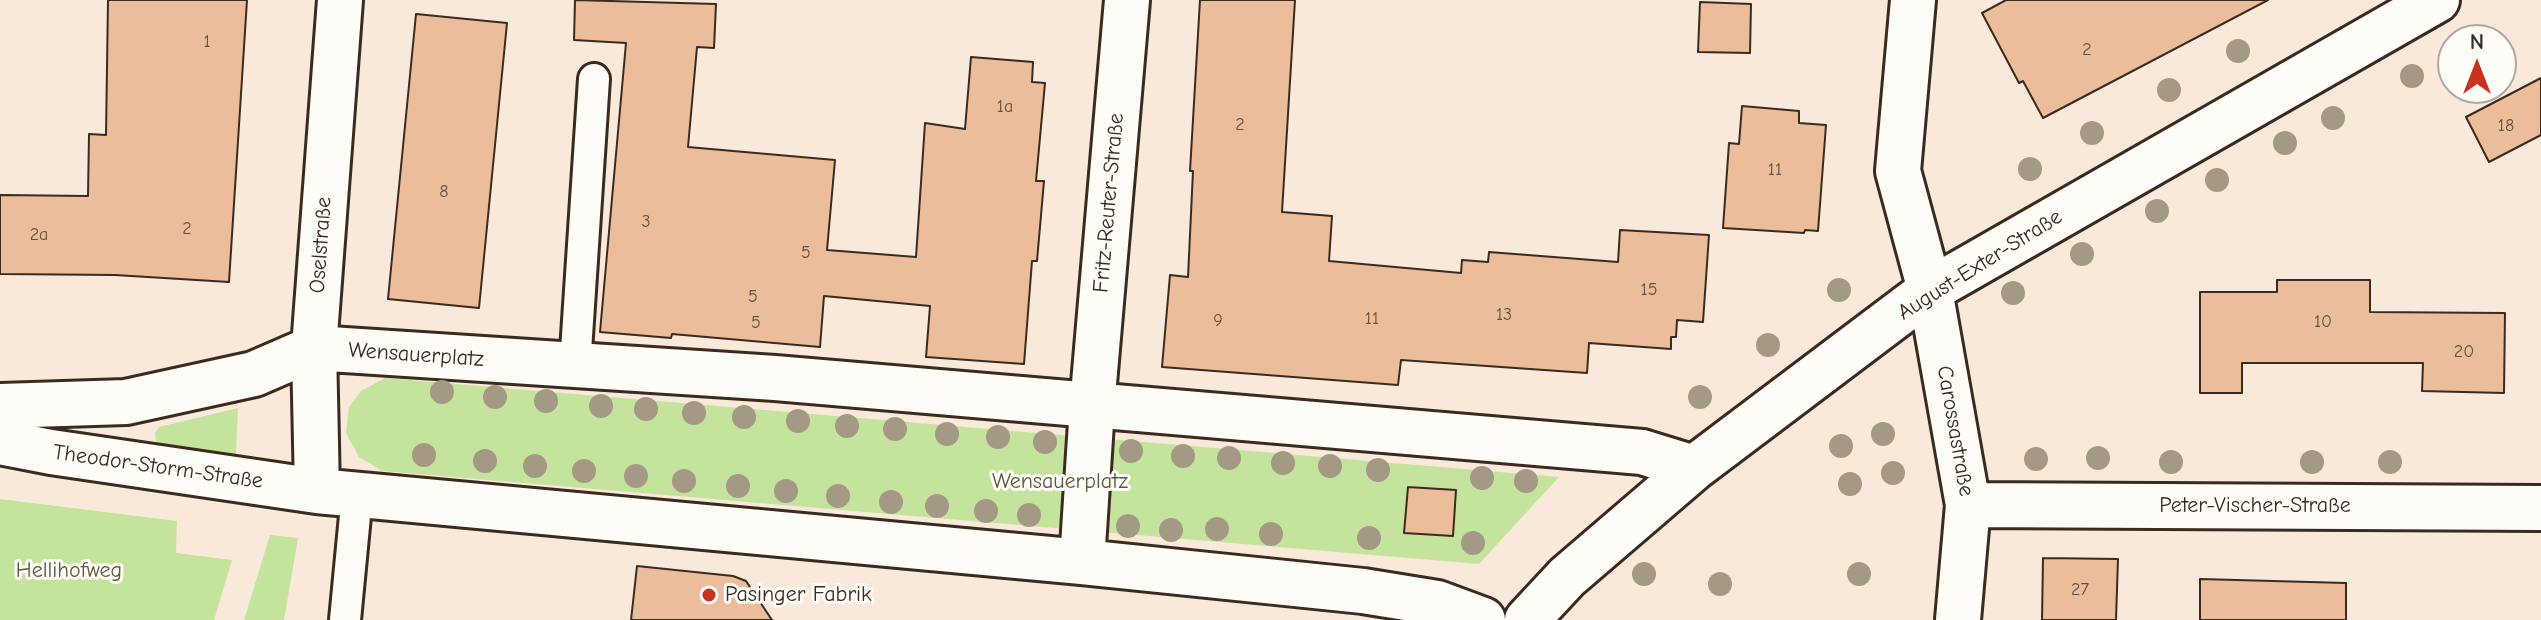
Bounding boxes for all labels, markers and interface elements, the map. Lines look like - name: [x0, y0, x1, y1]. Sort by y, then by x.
- north arrow: [2437, 24, 2517, 104]
- text: N: [2470, 29, 2484, 55]
- house number: 1: [203, 31, 211, 53]
- house number: 2: [2082, 39, 2092, 61]
- house number: 1a: [997, 96, 1013, 118]
- street label: Fritz-Reuter-Straße: [1088, 112, 1130, 294]
- house number: 2: [1235, 114, 1245, 136]
- house number: 18: [2498, 115, 2514, 137]
- house number: 11: [1768, 159, 1782, 181]
- house number: 8: [439, 181, 449, 203]
- street label: Oselstraße: [304, 196, 338, 294]
- street label: August-Exter-Straße: [1893, 204, 2067, 326]
- house number: 3: [641, 211, 651, 233]
- house number: 2: [182, 218, 192, 240]
- house number: 2a: [30, 224, 48, 246]
- house number: 5: [801, 242, 811, 264]
- house number: 15: [1641, 279, 1657, 301]
- house number: 5: [748, 286, 758, 308]
- house number: 13: [1496, 304, 1512, 326]
- house number: 11: [1365, 308, 1379, 330]
- house number: 9: [1213, 310, 1223, 332]
- house number: 10: [2314, 311, 2332, 333]
- house number: 5: [751, 312, 761, 334]
- street label: Wensauerplatz: [347, 337, 485, 373]
- house number: 20: [2454, 341, 2474, 363]
- street label: Carossastraße: [1931, 364, 1979, 498]
- street label: Theodor-Storm-Straße: [51, 439, 265, 495]
- park label: Wensauerplatz: [992, 469, 1128, 495]
- street label: Peter-Vischer-Straße: [2159, 493, 2351, 519]
- park label: Hellihofweg: [16, 558, 122, 584]
- house number: 27: [2071, 579, 2089, 601]
- place label: Pasinger Fabrik: [725, 582, 872, 608]
- marker: Pasinger Fabrik: [700, 586, 718, 604]

